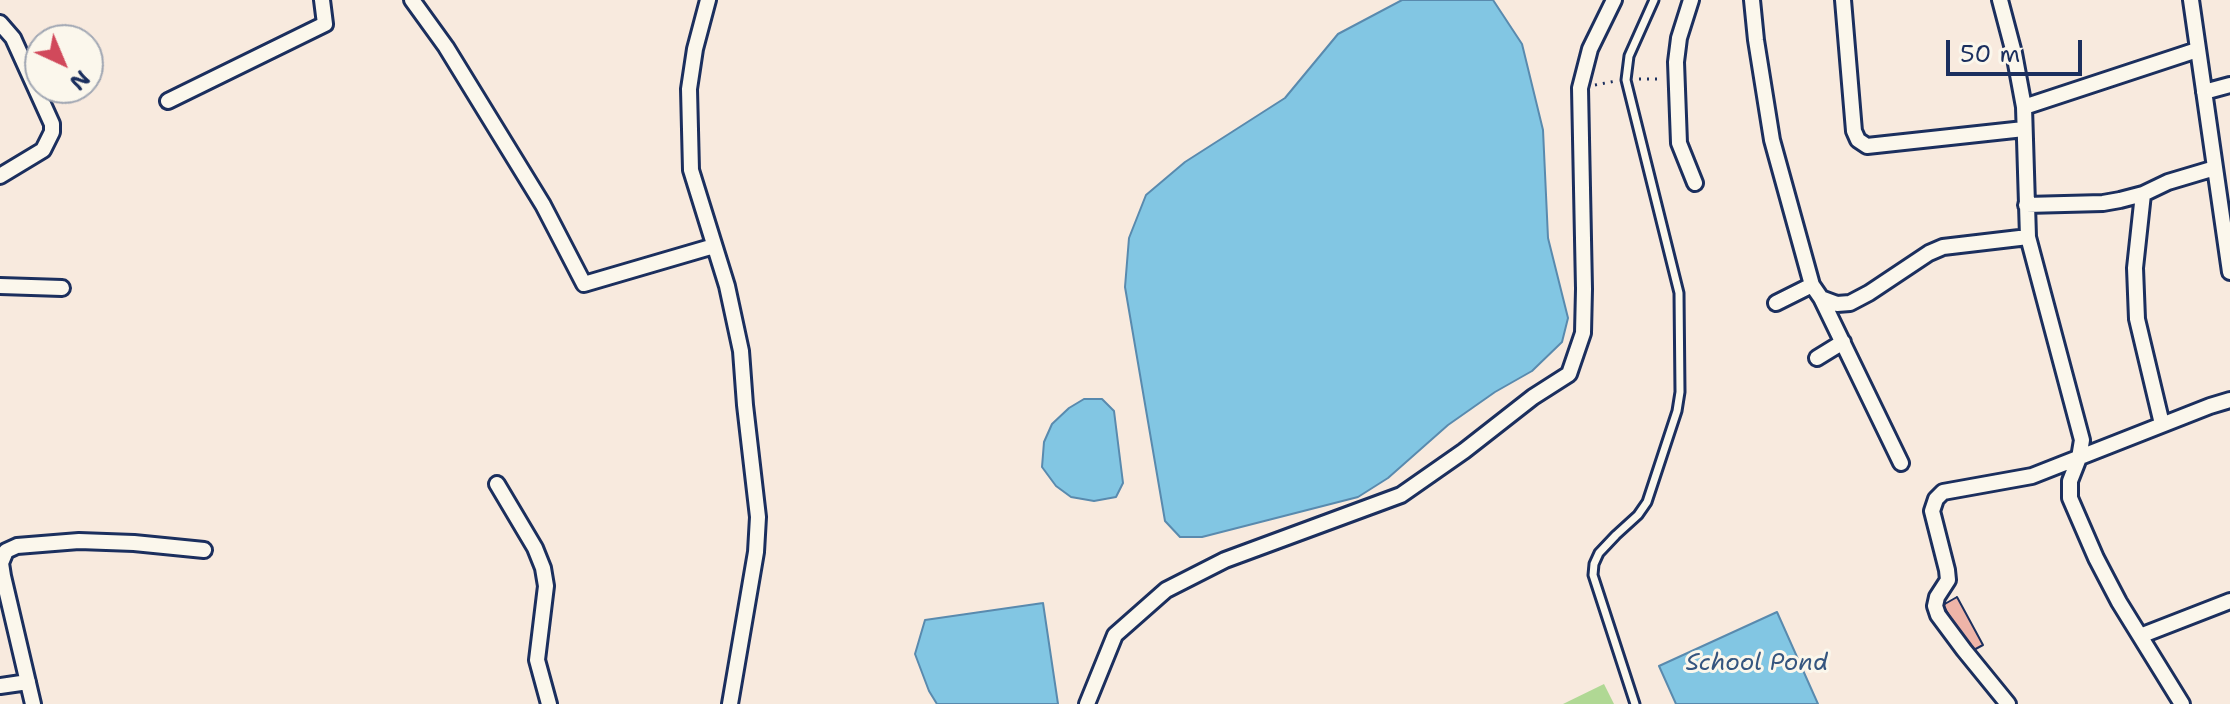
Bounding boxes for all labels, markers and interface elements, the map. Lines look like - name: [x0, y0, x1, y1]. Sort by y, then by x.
- north arrow: [24, 24, 104, 104]
- scale bar: [1950, 24, 2086, 74]
- text: 50 m: [1960, 38, 2020, 70]
- text: N: [63, 64, 96, 97]
- water label: School Pond: [1686, 650, 1828, 678]

